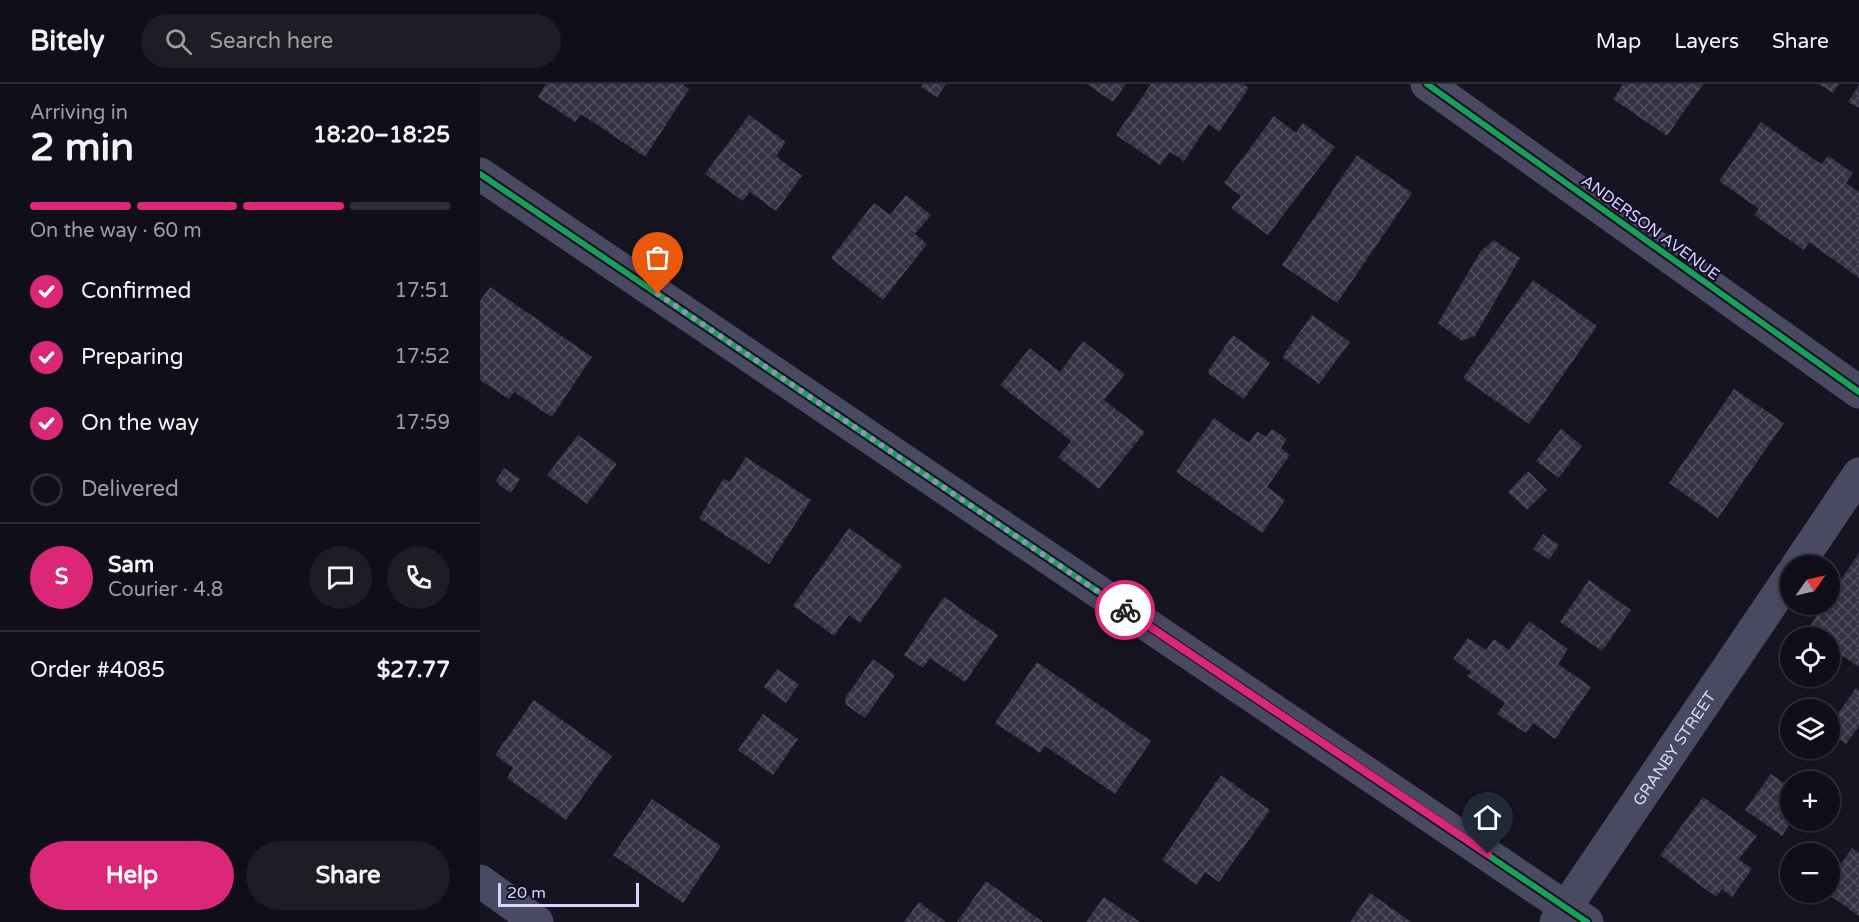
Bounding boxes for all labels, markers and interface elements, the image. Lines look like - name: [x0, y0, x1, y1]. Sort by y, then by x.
- search box: [141, 14, 561, 68]
- text: Bitely: [30, 24, 105, 58]
- icon: search: [162, 25, 195, 58]
- text: Search here: [210, 28, 333, 54]
- text: Map: [1596, 29, 1641, 54]
- text: Layers: [1674, 29, 1739, 54]
- text: Share: [1772, 29, 1829, 54]
- text: Arriving in: [30, 101, 128, 125]
- text: 18:20–18:25: [313, 122, 450, 148]
- text: 2 min: [30, 124, 134, 171]
- street label: ANDERSON AVENUE: [1577, 171, 1723, 285]
- text: On the way · 60 m: [30, 219, 202, 243]
- pin: [632, 232, 683, 294]
- icon: bag: [641, 241, 674, 274]
- icon: check: [30, 275, 63, 308]
- text: Confirmed: [81, 278, 191, 304]
- text: 17:51: [395, 279, 450, 303]
- icon: check: [30, 341, 63, 374]
- text: Preparing: [81, 344, 184, 370]
- text: 17:52: [395, 345, 450, 369]
- icon: check: [30, 407, 63, 440]
- text: On the way: [81, 410, 199, 436]
- text: 17:59: [395, 411, 450, 435]
- text: Delivered: [81, 476, 179, 502]
- button: chat: [309, 546, 372, 609]
- button: phone: [387, 546, 450, 609]
- text: Sam: [108, 552, 154, 578]
- north arrow: [1780, 555, 1840, 615]
- map controls: [1780, 555, 1840, 903]
- text: S: [55, 564, 68, 590]
- text: Courier · 4.8: [108, 578, 223, 602]
- courier: [1095, 580, 1155, 640]
- icon: bike: [1109, 594, 1142, 627]
- button: locate: [1780, 627, 1840, 687]
- text: Order #4085: [30, 657, 165, 683]
- text: $27.77: [377, 657, 450, 683]
- street label: GRANBY STREET: [1629, 687, 1721, 810]
- button: layers: [1780, 699, 1840, 759]
- button: +: [1780, 771, 1840, 831]
- pin: [1462, 792, 1513, 854]
- icon: home: [1471, 801, 1504, 834]
- button: Help: [30, 841, 234, 910]
- button: Share: [246, 841, 450, 910]
- button: −: [1780, 843, 1840, 903]
- scale bar: [498, 880, 639, 908]
- text: 20 m: [507, 883, 546, 903]

